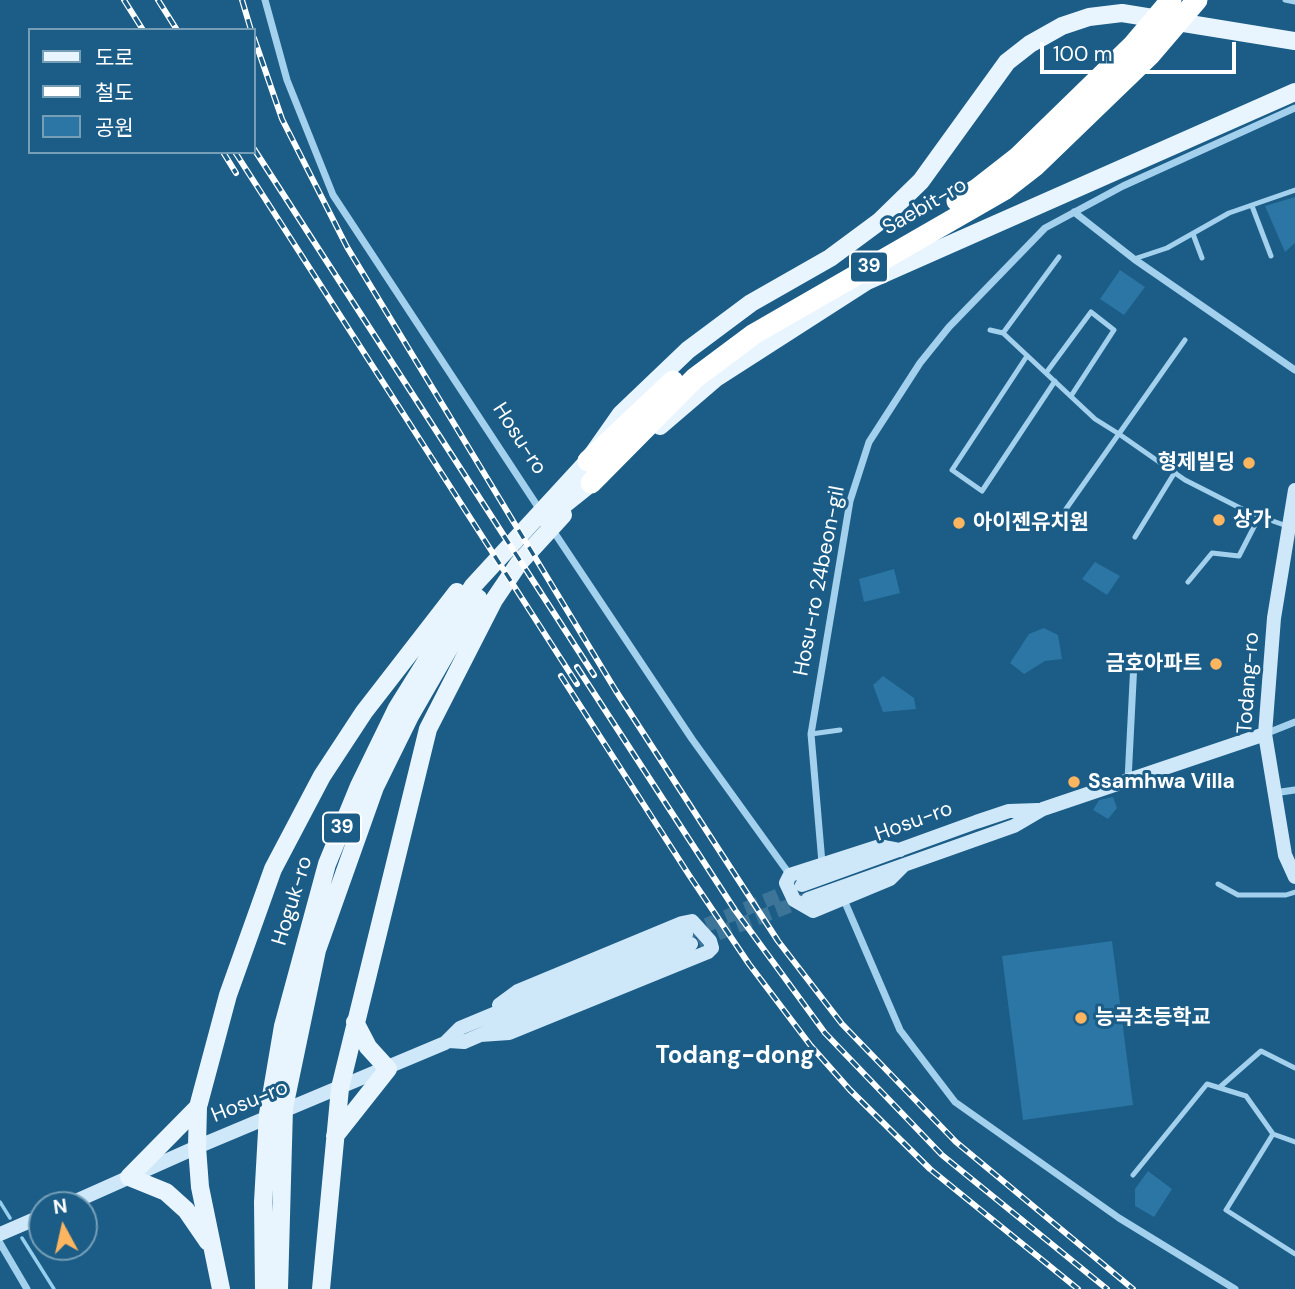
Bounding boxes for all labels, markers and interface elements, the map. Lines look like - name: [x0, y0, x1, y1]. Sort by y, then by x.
- legend: [28, 28, 256, 154]
- scale bar: [1043, 28, 1239, 72]
- text: 100 m: [1053, 40, 1113, 68]
- text: 도로: [95, 44, 134, 72]
- text: 철도: [95, 79, 134, 107]
- text: 공원: [95, 114, 134, 142]
- street label: Saebit-ro: [878, 173, 972, 241]
- road number: 39: [850, 252, 888, 282]
- street label: Hosu-ro: [487, 398, 551, 480]
- place label: 형제빌딩: [1158, 450, 1235, 476]
- marker: 형제빌딩: [1241, 455, 1257, 471]
- street label: Hosu-ro 24beon-gil: [789, 484, 851, 678]
- place label: 상가: [1233, 507, 1272, 533]
- place label: 아이젠유치원: [973, 510, 1089, 536]
- marker: 상가: [1211, 512, 1227, 528]
- marker: 아이젠유치원: [951, 515, 967, 531]
- street label: Todang-ro: [1233, 631, 1265, 735]
- place label: 금호아파트: [1105, 651, 1202, 677]
- marker: 금호아파트: [1208, 656, 1224, 672]
- place label: Ssamhwa Villa: [1088, 769, 1235, 795]
- marker: Ssamhwa Villa: [1066, 774, 1082, 790]
- street label: Hosu-ro: [872, 796, 956, 848]
- road number: 39: [323, 813, 361, 844]
- street label: Hoguk-ro: [268, 853, 318, 949]
- place label: 능곡초등학교: [1095, 1005, 1211, 1031]
- marker: 능곡초등학교: [1073, 1010, 1089, 1026]
- district label: Todang-dong: [656, 1043, 814, 1071]
- street label: Hosu-ro: [208, 1075, 292, 1129]
- north arrow: [28, 1191, 98, 1261]
- text: N: [52, 1193, 69, 1220]

